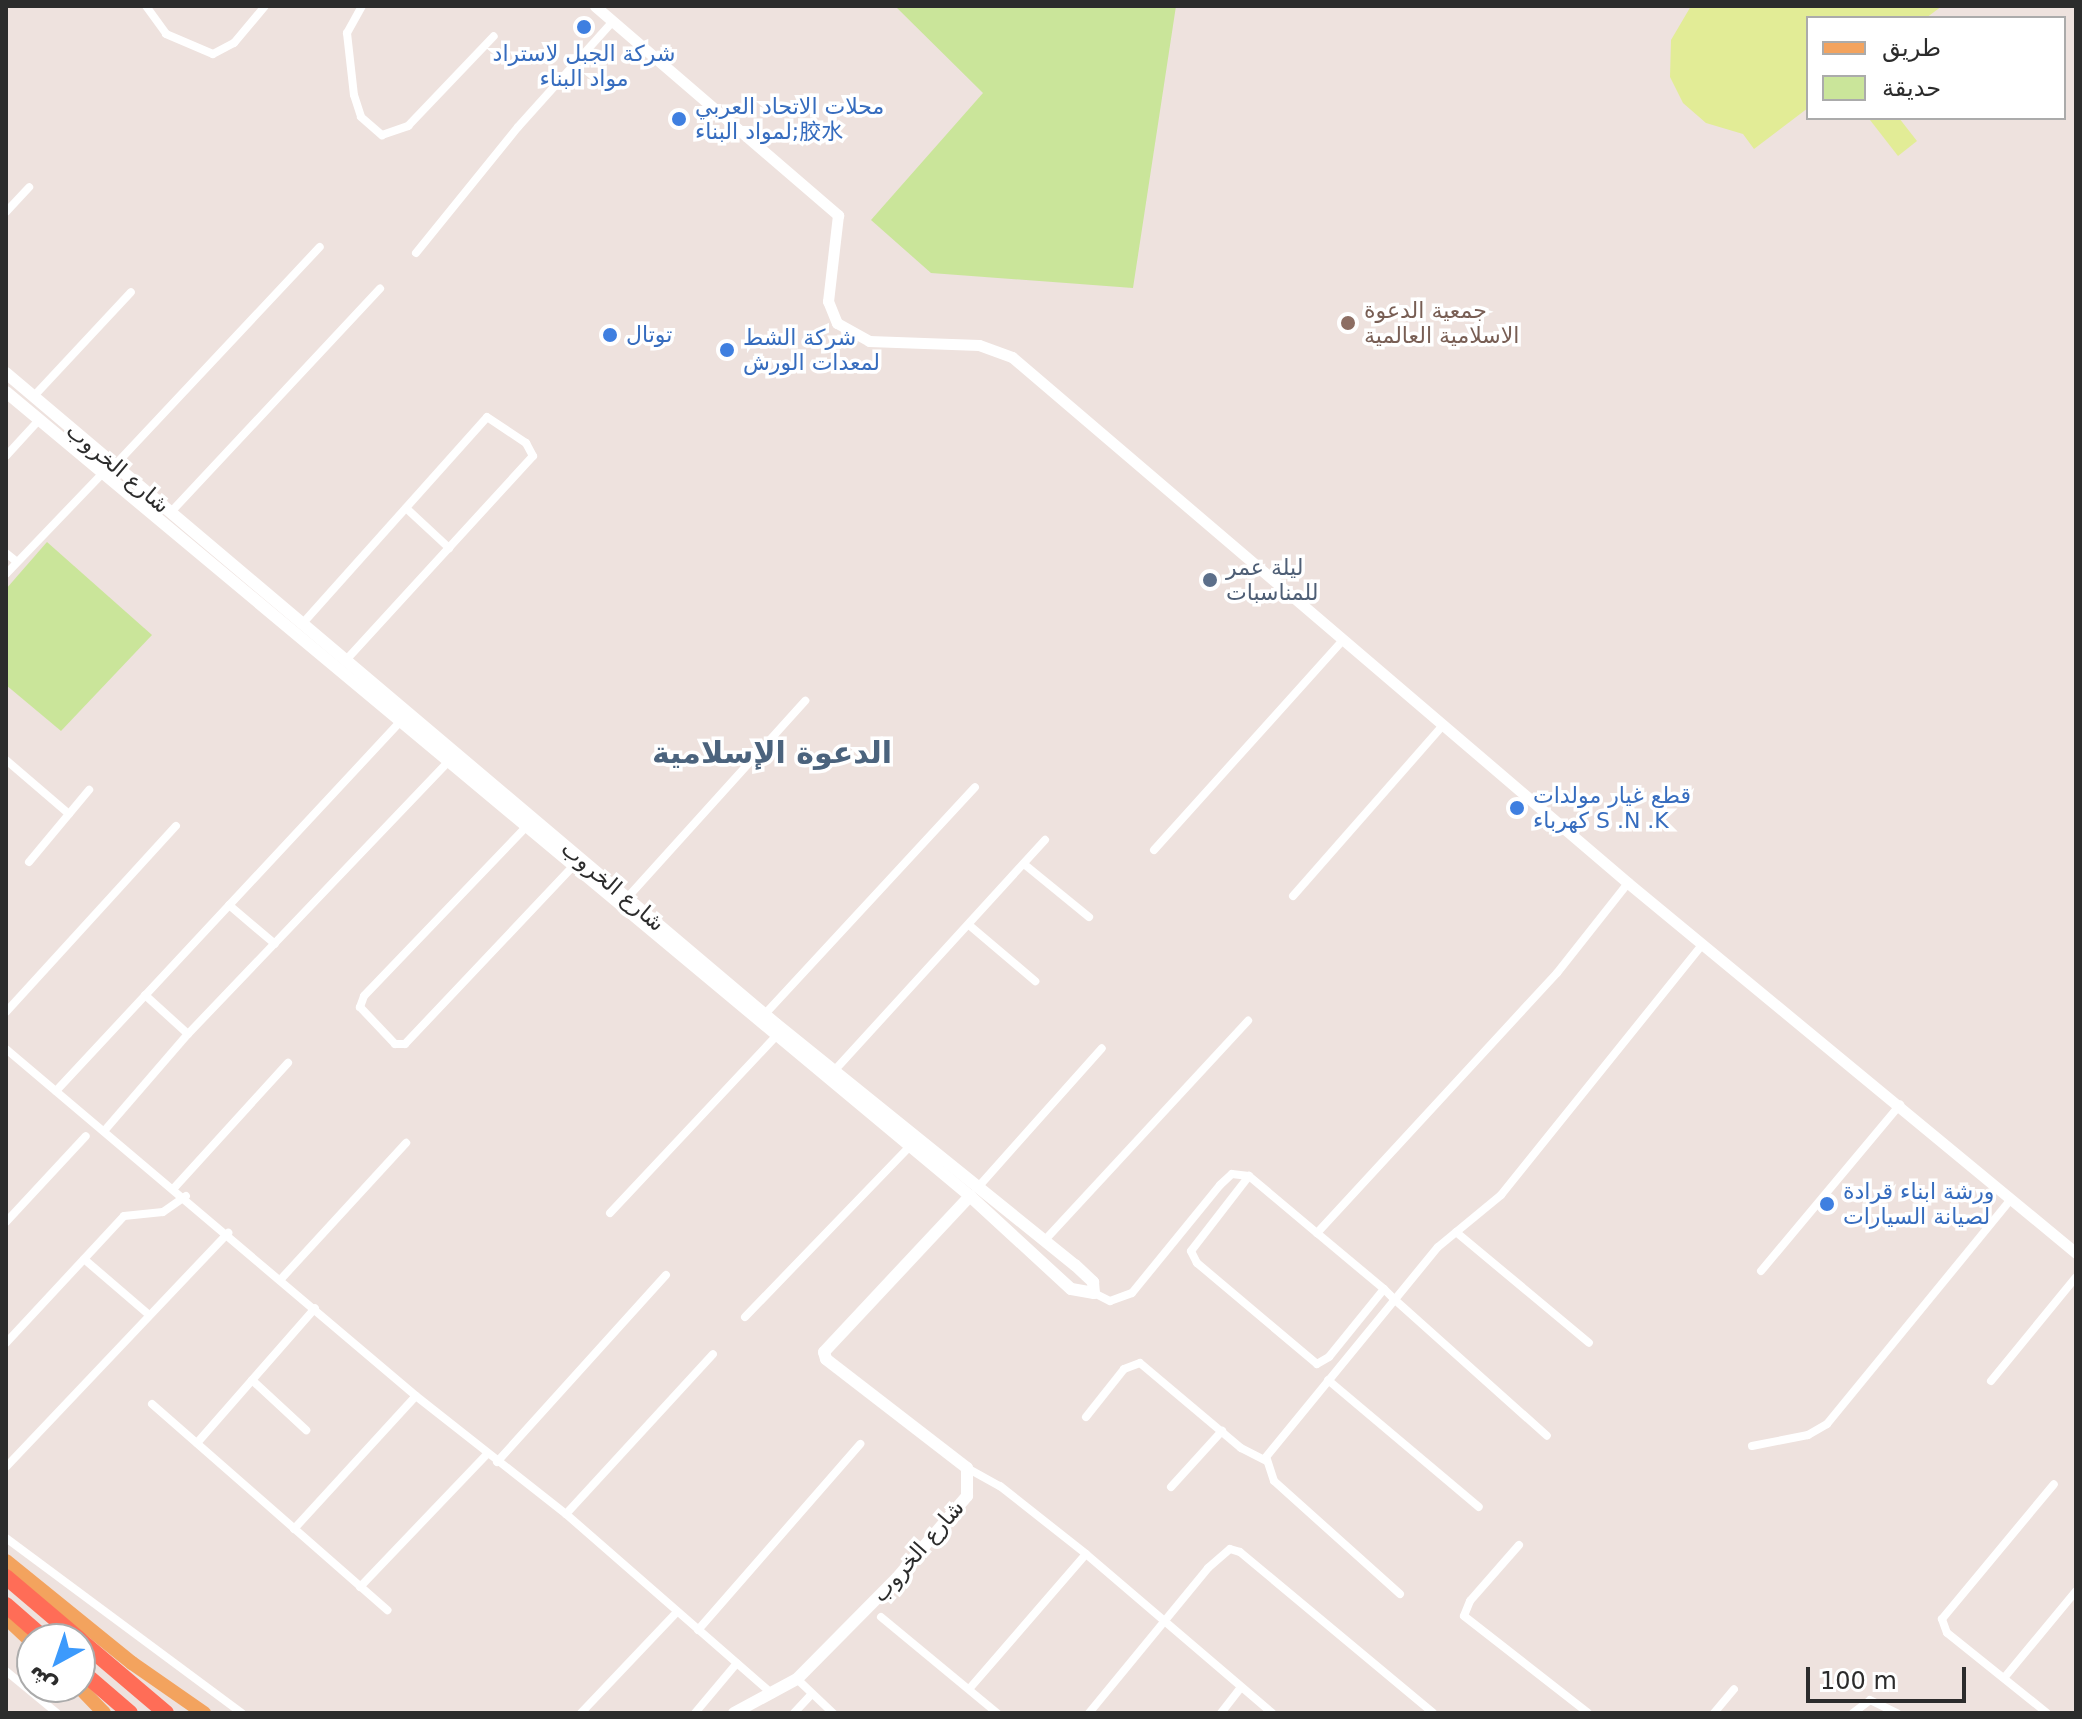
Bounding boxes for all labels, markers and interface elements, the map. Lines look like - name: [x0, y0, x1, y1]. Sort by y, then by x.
- legend: [1806, 16, 2066, 120]
- marker: شركة الجبل لاستراد مواد البناء: [575, 18, 593, 36]
- text: طريق: [1882, 34, 1941, 62]
- place label: شركة الجبل لاستراد مواد البناء: [493, 40, 675, 92]
- text: حديقة: [1882, 74, 1941, 102]
- place label: محلات الاتحاد العربي لمواد البناء;胶水: [695, 93, 884, 144]
- marker: محلات الاتحاد العربي لمواد البناء;胶水: [670, 110, 688, 128]
- place label: جمعية الدعوة الاسلامية العالمية: [1364, 297, 1519, 348]
- marker: جمعية الدعوة الاسلامية العالمية: [1339, 314, 1357, 332]
- place label: توتال: [626, 322, 672, 348]
- place label: شركة الشط لمعدات الورش: [743, 324, 880, 376]
- marker: توتال: [601, 326, 619, 344]
- marker: شركة الشط لمعدات الورش: [718, 341, 736, 359]
- street label: شارع الخروب: [61, 417, 175, 519]
- place label: ليلة عمر للمناسبات: [1226, 554, 1319, 606]
- marker: ليلة عمر للمناسبات: [1201, 571, 1219, 589]
- district label: الدعوة الإسلامية: [652, 735, 892, 771]
- place label: قطع غيار مولدات كهرباء S .N .K: [1533, 782, 1691, 834]
- marker: قطع غيار مولدات كهرباء S .N .K: [1508, 799, 1526, 817]
- street label: شارع الخروب: [556, 835, 670, 937]
- place label: ورشة ابناء قرادة لصيانة السيارات: [1843, 1178, 1994, 1230]
- marker: ورشة ابناء قرادة لصيانة السيارات: [1818, 1195, 1836, 1213]
- street label: شارع الخروب: [867, 1495, 969, 1607]
- north arrow: [16, 1623, 96, 1703]
- scale bar: [1810, 1651, 1970, 1701]
- text: ش: [22, 1661, 61, 1700]
- text: 100 m: [1820, 1667, 1897, 1695]

